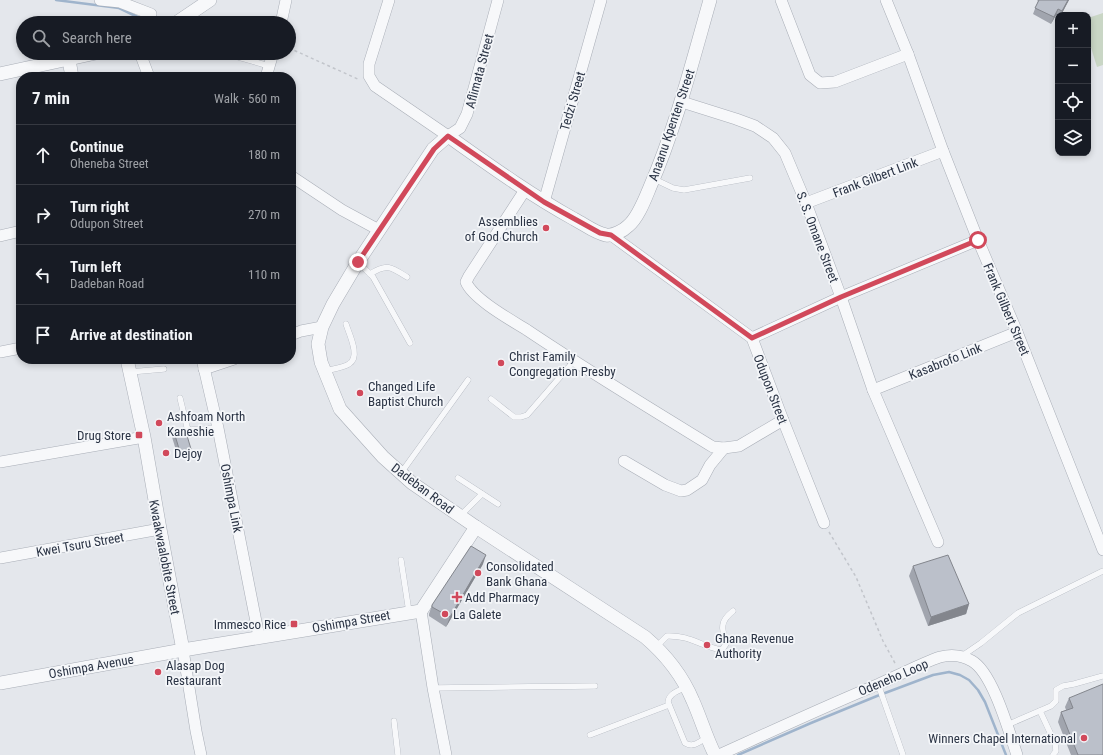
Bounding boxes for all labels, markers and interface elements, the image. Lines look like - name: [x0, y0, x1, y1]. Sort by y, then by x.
- map controls: [1055, 12, 1091, 156]
- button: +: [1055, 12, 1091, 48]
- search box: [16, 16, 296, 60]
- icon: search: [30, 27, 52, 49]
- text: Search here: [62, 29, 132, 47]
- street label: Aflimata Street: [462, 32, 497, 110]
- button: −: [1055, 48, 1091, 84]
- street label: Anaanu Kpenten Street: [645, 67, 698, 183]
- street label: Tedzi Street: [557, 70, 588, 132]
- button: locate: [1055, 84, 1091, 120]
- text: 7 min: [32, 88, 70, 108]
- text: Walk · 560 m: [214, 91, 280, 106]
- button: layers: [1055, 120, 1091, 156]
- text: Continue: [70, 138, 124, 156]
- icon: ahead: [32, 144, 54, 166]
- text: 180 m: [248, 147, 280, 162]
- street label: Frank Gilbert Link: [831, 154, 920, 201]
- text: Oheneba Street: [70, 156, 149, 171]
- street label: S. S. Omane Street: [793, 190, 842, 285]
- text: Turn right: [70, 198, 129, 216]
- icon: right: [32, 204, 54, 226]
- text: 270 m: [248, 207, 280, 222]
- place label: Assemblies of God Church: [465, 214, 538, 244]
- text: Odupon Street: [70, 216, 143, 231]
- marker: Assemblies of God Church: [541, 223, 551, 233]
- route start: [969, 231, 987, 249]
- route end: [349, 253, 367, 271]
- text: Turn left: [70, 258, 121, 276]
- street label: Frank Gilbert Street: [980, 261, 1033, 358]
- icon: left: [32, 264, 54, 286]
- text: 110 m: [248, 267, 280, 282]
- text: Dadeban Road: [70, 276, 144, 291]
- icon: arrive: [32, 324, 54, 346]
- text: Arrive at destination: [70, 326, 193, 344]
- street label: Kasabrofo Link: [907, 340, 984, 383]
- place label: Christ Family Congregation Presby: [509, 349, 616, 379]
- street label: Odupon Street: [750, 352, 791, 426]
- marker: Christ Family Congregation Presby: [496, 358, 506, 368]
- place label: Changed Life Baptist Church: [368, 379, 443, 409]
- marker: Changed Life Baptist Church: [355, 388, 365, 398]
- place label: Ashfoam North Kaneshie: [167, 409, 245, 439]
- marker: Ashfoam North Kaneshie: [154, 418, 164, 428]
- place label: Drug Store: [77, 428, 131, 443]
- marker: Drug Store: [134, 430, 144, 440]
- place label: Dejoy: [174, 446, 203, 461]
- marker: Dejoy: [161, 448, 171, 458]
- street label: Dadeban Road: [389, 460, 457, 517]
- street label: Oshimpa Link: [217, 462, 246, 534]
- street label: Kwaakwaalobite Street: [146, 498, 183, 616]
- street label: Kwei Tsuru Street: [35, 529, 125, 560]
- place label: Consolidated Bank Ghana: [486, 559, 554, 589]
- marker: Consolidated Bank Ghana: [473, 568, 483, 578]
- place label: Add Pharmacy: [465, 590, 540, 605]
- marker: Add Pharmacy: [452, 592, 462, 602]
- street label: Oshimpa Street: [311, 607, 391, 636]
- place label: La Galete: [453, 607, 501, 622]
- marker: La Galete: [440, 609, 450, 619]
- place label: Immesco Rice: [214, 617, 286, 632]
- marker: Immesco Rice: [289, 619, 299, 629]
- place label: Ghana Revenue Authority: [715, 631, 794, 661]
- marker: Ghana Revenue Authority: [702, 640, 712, 650]
- street label: Oshimpa Avenue: [48, 652, 135, 681]
- street label: Odeneho Loop: [856, 656, 930, 699]
- place label: Alasap Dog Restaurant: [166, 658, 225, 688]
- marker: Alasap Dog Restaurant: [153, 667, 163, 677]
- place label: Winners Chapel International: [928, 731, 1076, 746]
- marker: Winners Chapel International: [1079, 733, 1089, 743]

